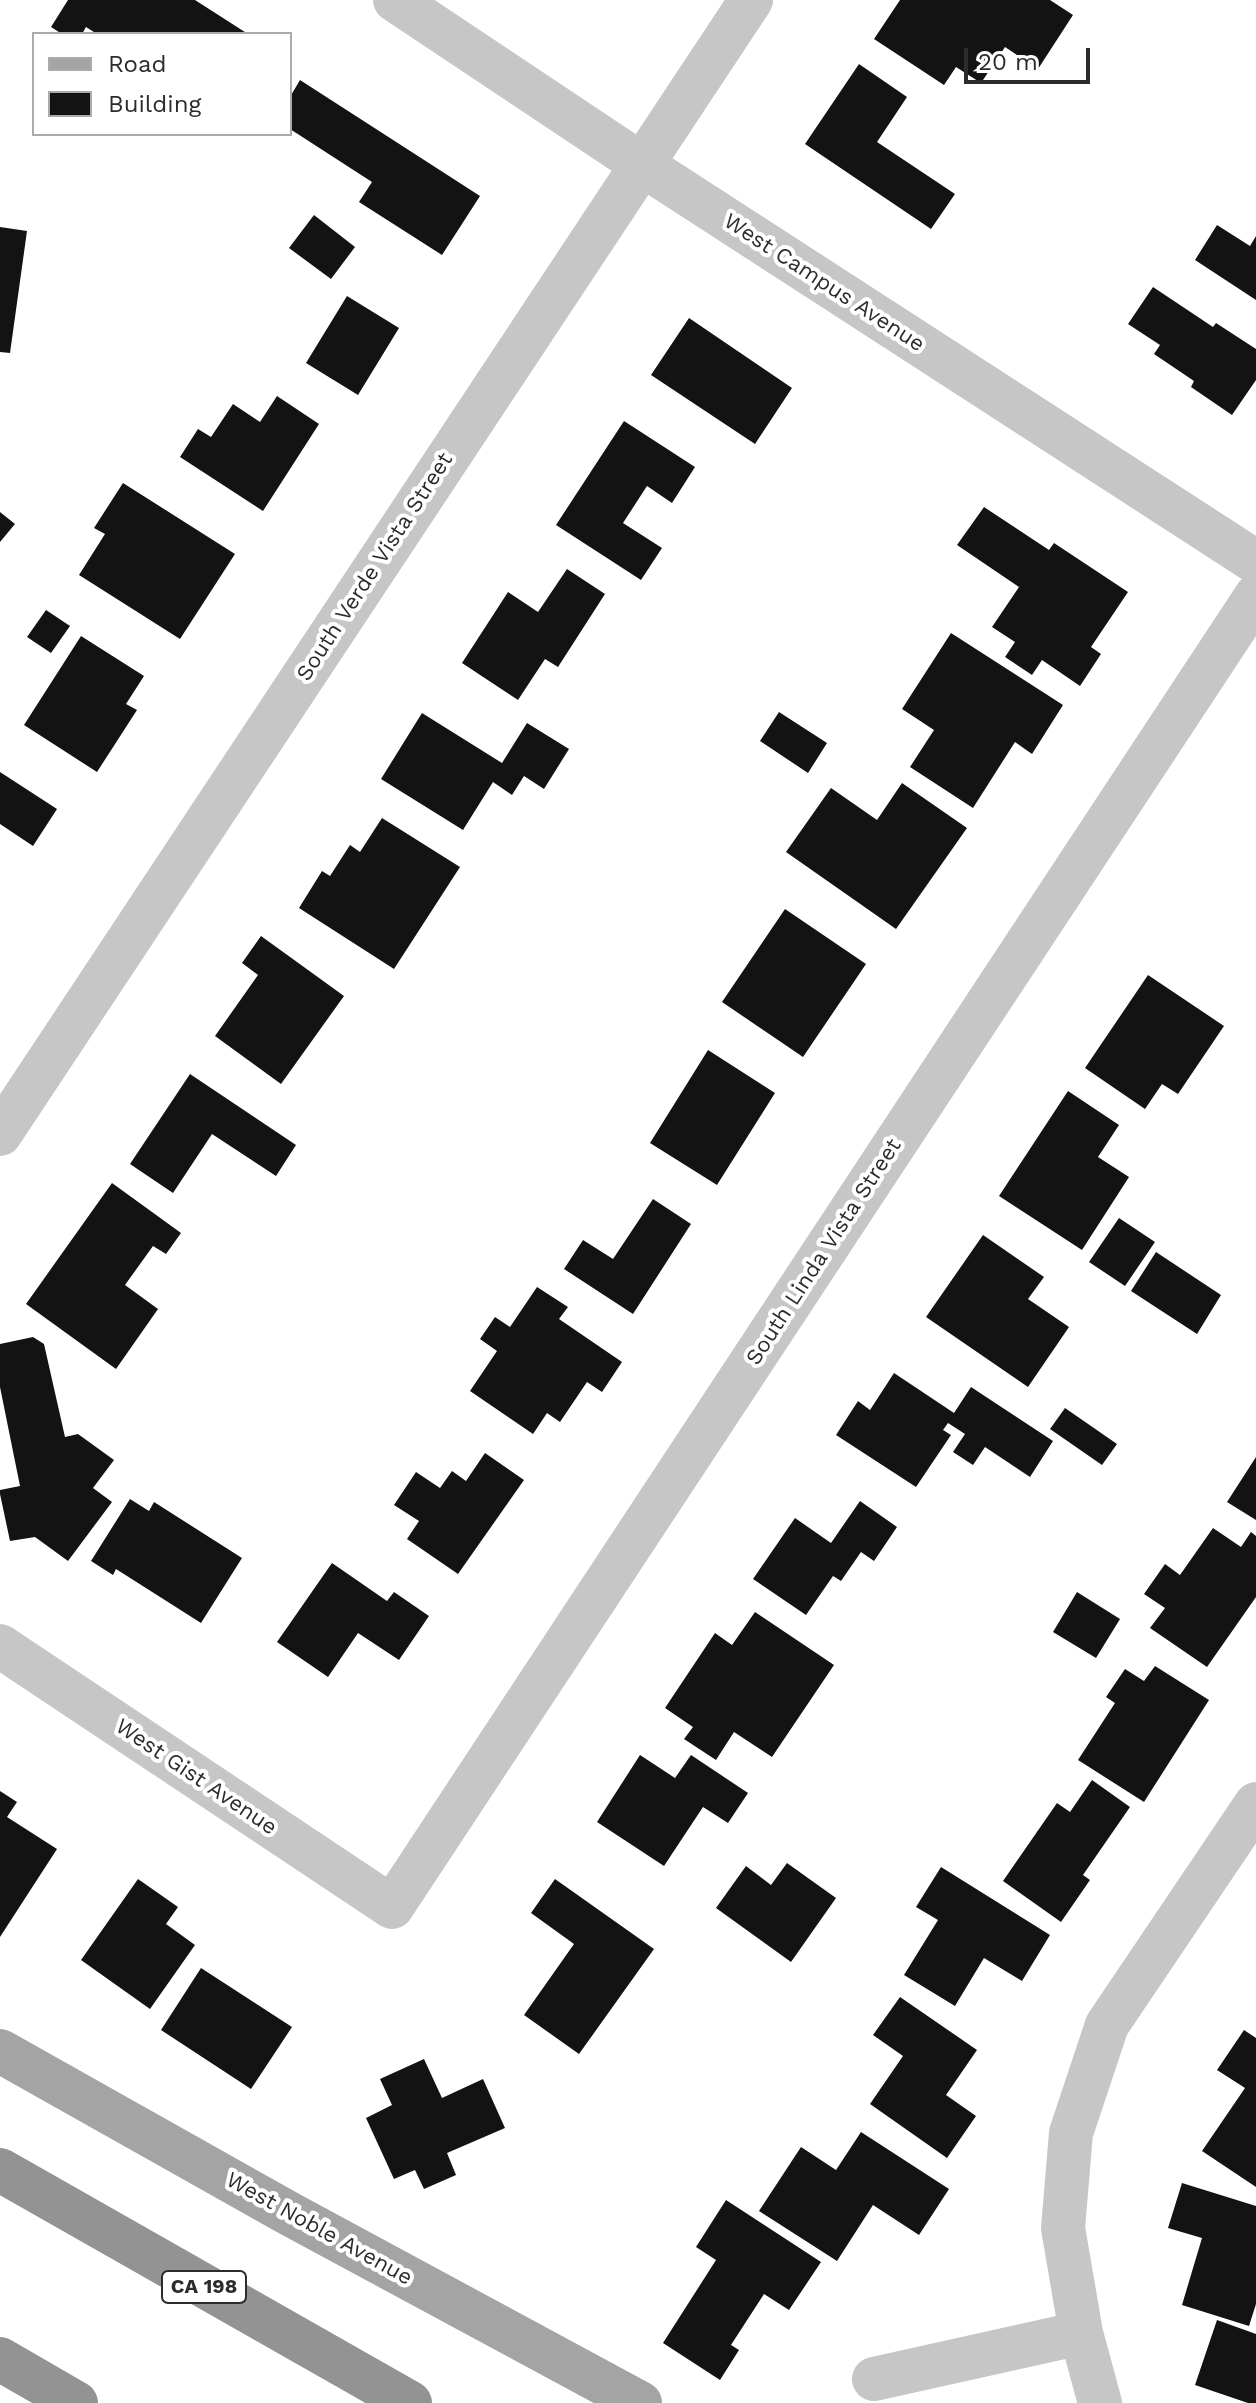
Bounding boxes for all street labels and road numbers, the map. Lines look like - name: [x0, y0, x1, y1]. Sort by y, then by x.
- street label: West Campus Avenue: [719, 208, 929, 358]
- street label: South Verde Vista Street: [291, 448, 459, 686]
- street label: South Linda Vista Street: [741, 1134, 907, 1370]
- street label: West Gist Avenue: [110, 1713, 282, 1841]
- street label: West Noble Avenue: [221, 2167, 417, 2291]
- road number: CA 198: [162, 2271, 246, 2303]

